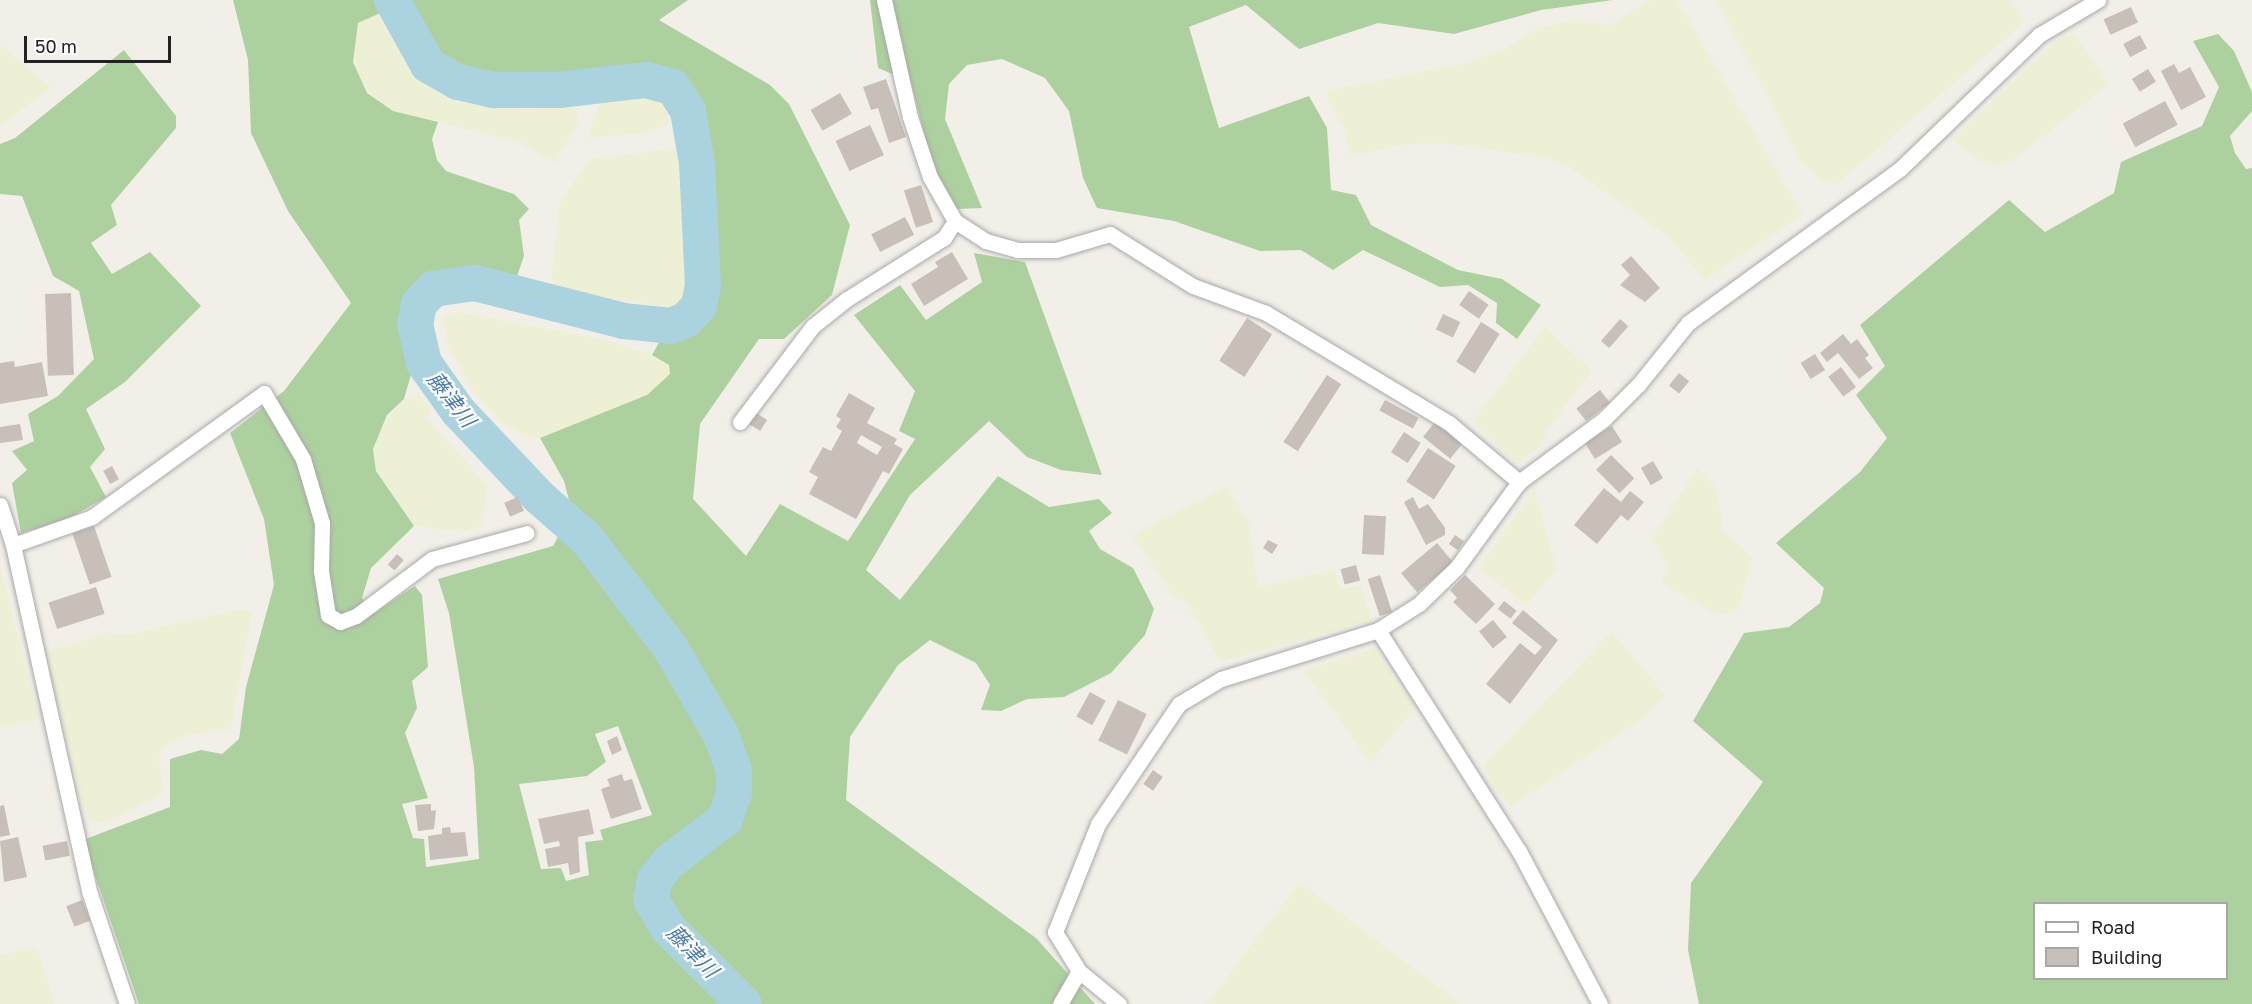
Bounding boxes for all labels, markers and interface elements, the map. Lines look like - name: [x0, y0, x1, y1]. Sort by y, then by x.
- scale bar: [27, 24, 174, 62]
- text: 50 m: [35, 35, 77, 57]
- water label: 藤津川: [423, 366, 481, 432]
- legend: [2033, 902, 2228, 980]
- text: Road: [2091, 916, 2135, 938]
- water label: 藤津川: [662, 920, 724, 982]
- text: Building: [2091, 946, 2162, 968]

